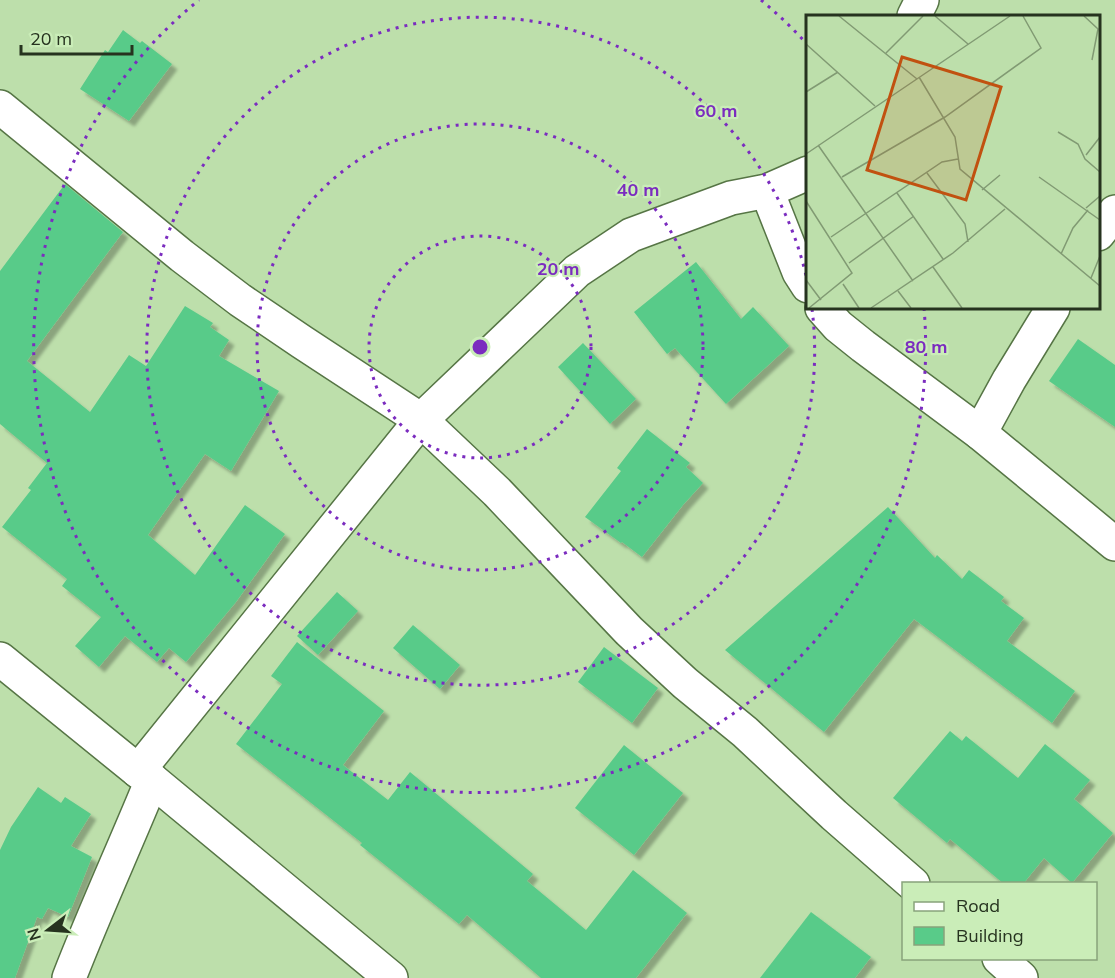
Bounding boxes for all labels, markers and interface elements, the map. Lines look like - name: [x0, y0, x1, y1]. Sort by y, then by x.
- inset map: [806, 15, 1100, 309]
- scale bar: [21, 18, 132, 56]
- text: 20 m: [30, 27, 72, 50]
- text: 60 m: [695, 99, 737, 122]
- text: 40 m: [617, 178, 659, 201]
- text: 20 m: [537, 257, 579, 280]
- text: 80 m: [905, 335, 947, 358]
- centre of rings: [470, 337, 490, 357]
- legend: [902, 882, 1097, 960]
- text: Road: [956, 894, 1000, 917]
- north arrow: [18, 900, 78, 960]
- text: Building: [956, 924, 1024, 947]
- text: N: [22, 926, 45, 943]

